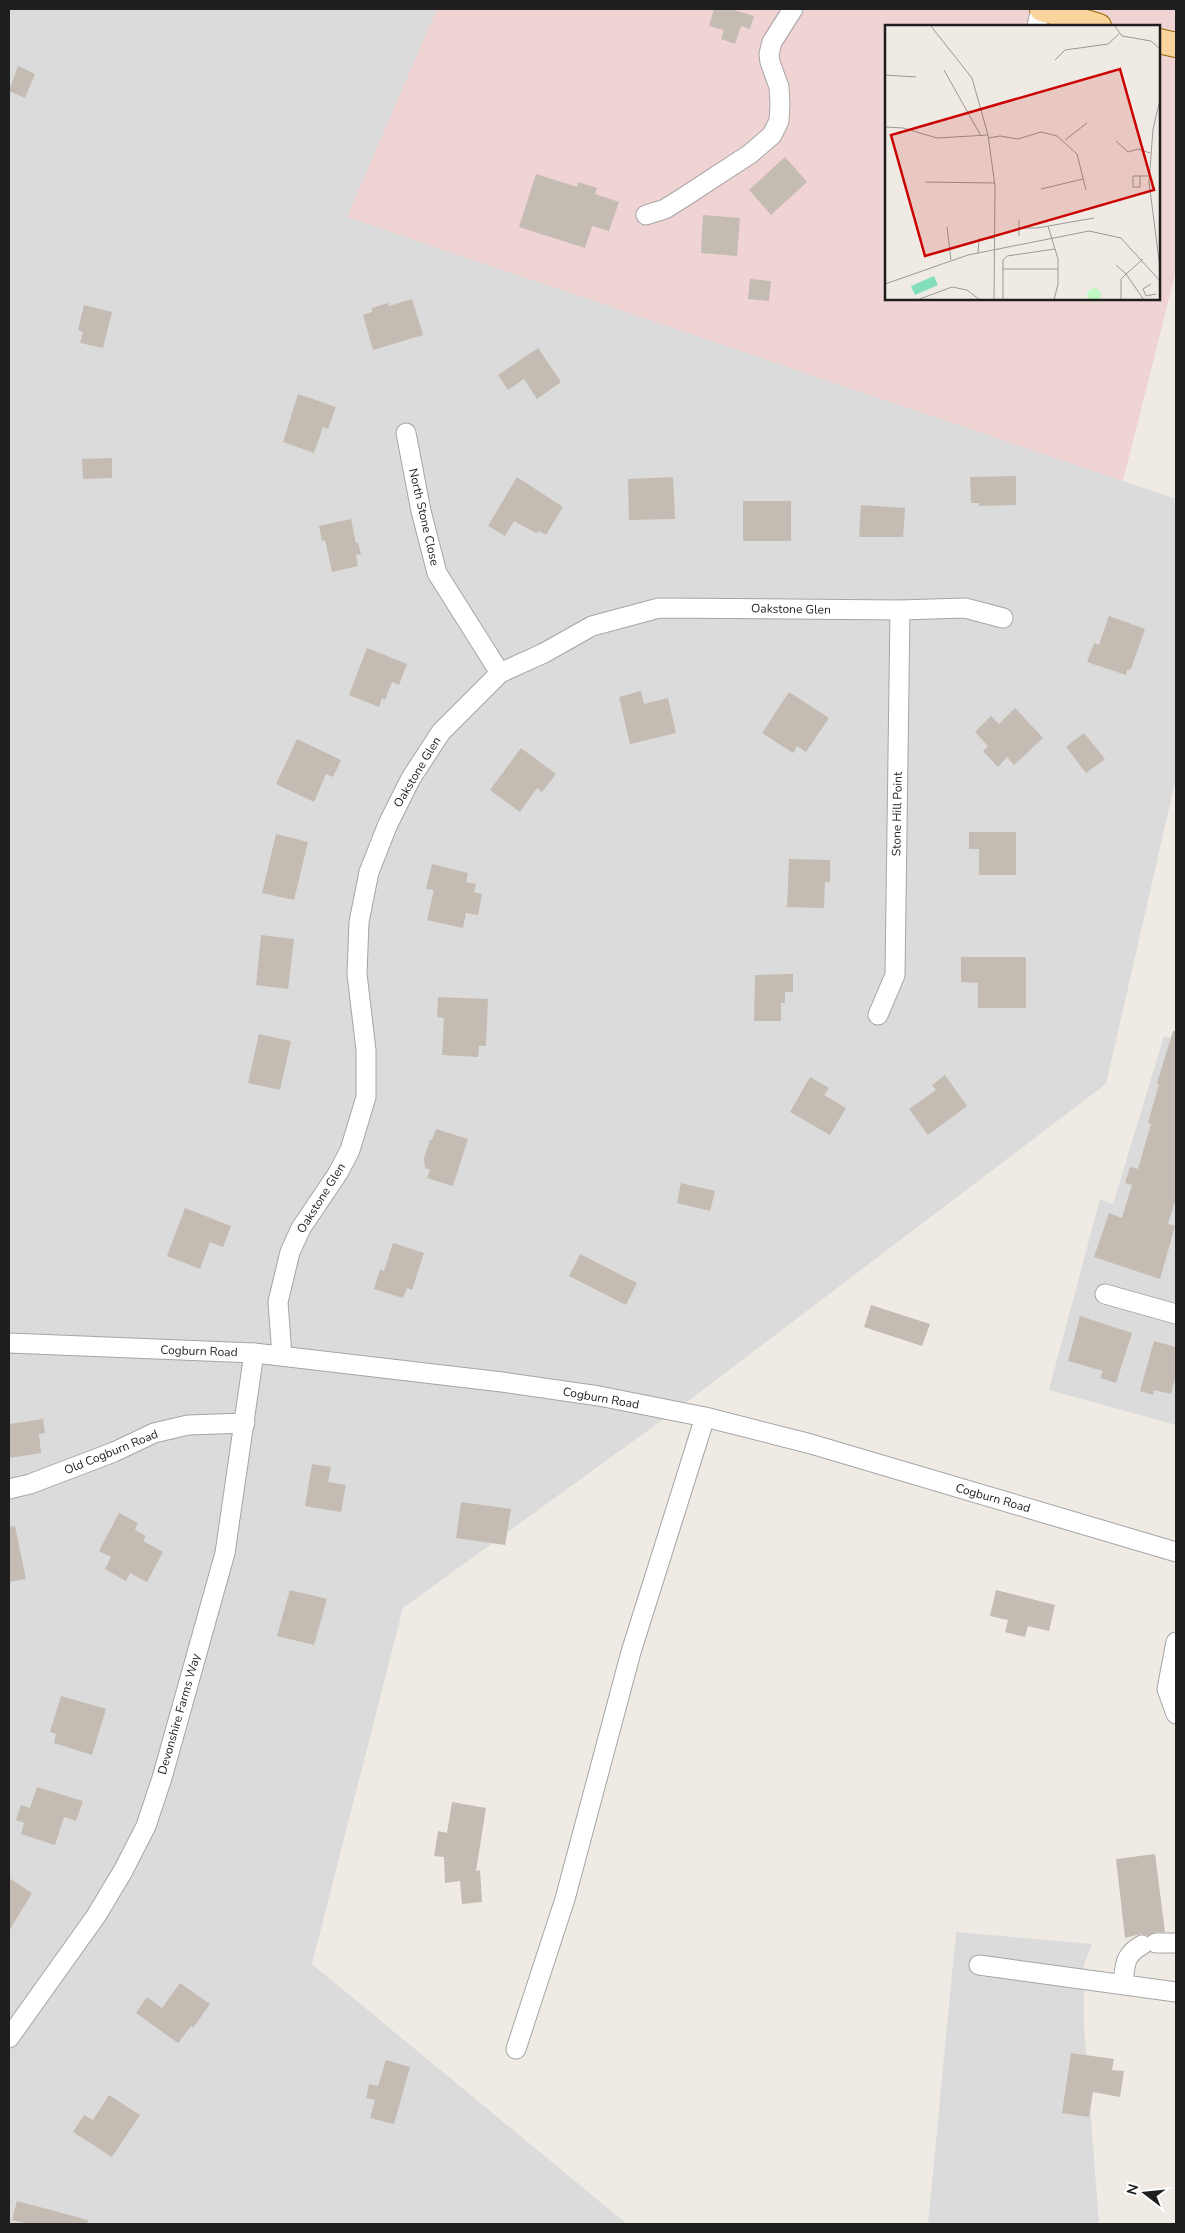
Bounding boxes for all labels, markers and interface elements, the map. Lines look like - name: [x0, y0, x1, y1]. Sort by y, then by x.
- inset map: [885, 25, 1160, 300]
- street label: North Stone Close: [405, 467, 443, 567]
- street label: Oakstone Glen: [751, 600, 831, 618]
- street label: Oakstone Glen: [390, 734, 444, 810]
- street label: Stone Hill Point: [888, 771, 906, 856]
- street label: Oakstone Glen: [293, 1160, 349, 1236]
- street label: Cogburn Road: [160, 1342, 238, 1360]
- street label: Cogburn Road: [562, 1383, 640, 1413]
- street label: Old Cogburn Road: [62, 1426, 160, 1478]
- street label: Cogburn Road: [954, 1480, 1032, 1516]
- street label: Devonshire Farms Way: [154, 1651, 204, 1776]
- north arrow: [1120, 2168, 1170, 2218]
- text: N: [1122, 2182, 1144, 2197]

